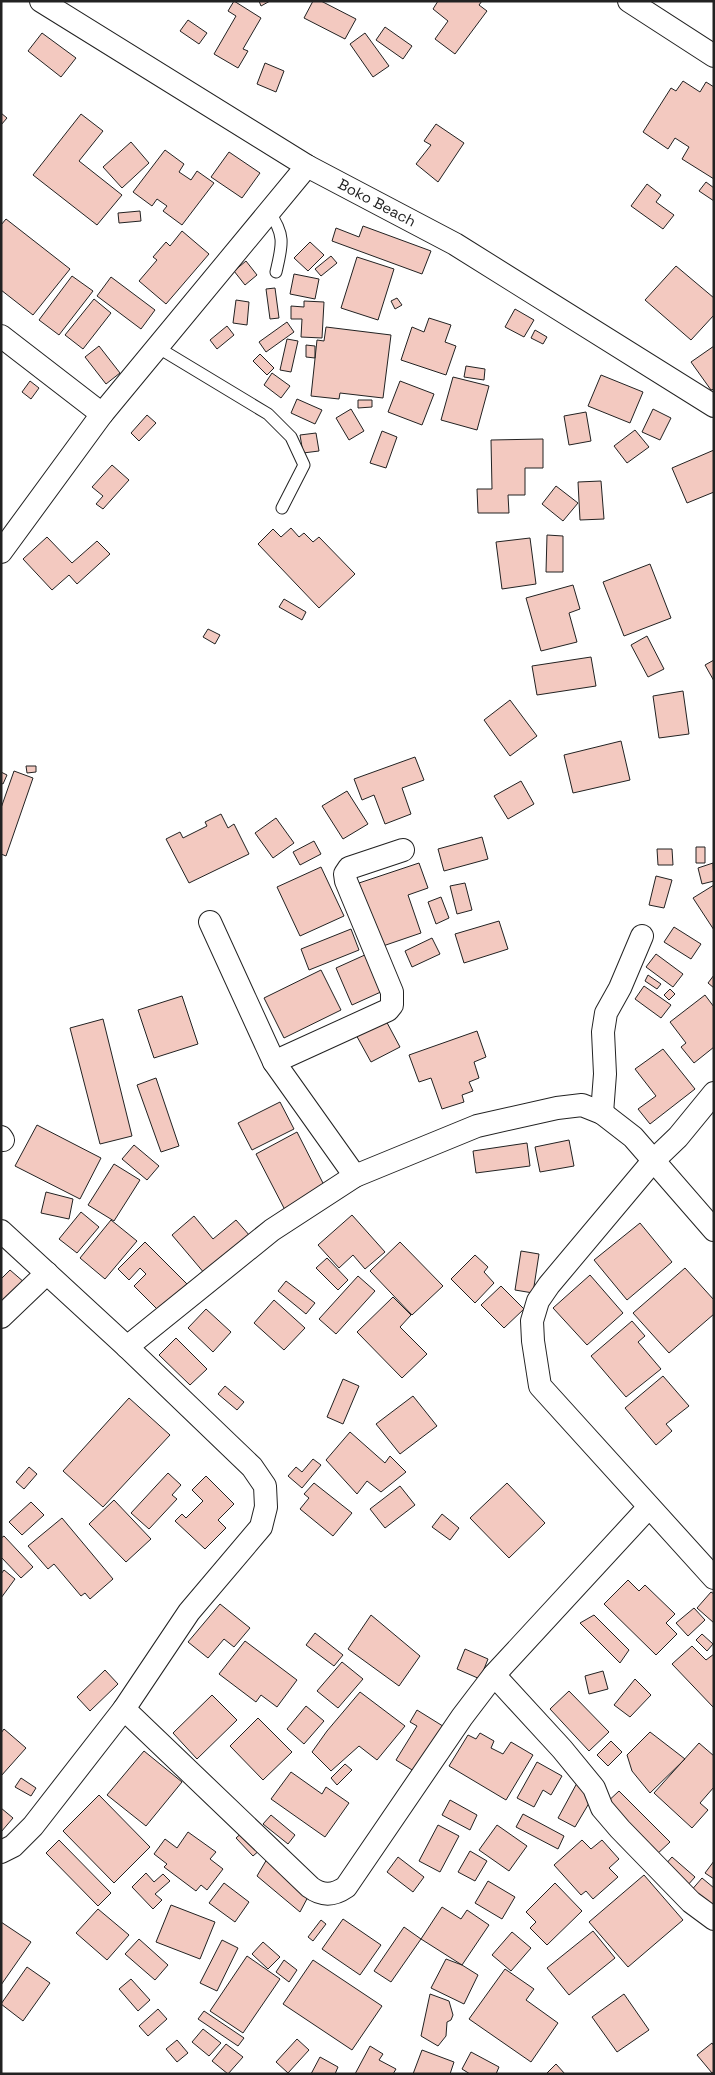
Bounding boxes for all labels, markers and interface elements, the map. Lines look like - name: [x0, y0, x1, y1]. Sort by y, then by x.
- street label: Boko Beach: [335, 174, 419, 231]

